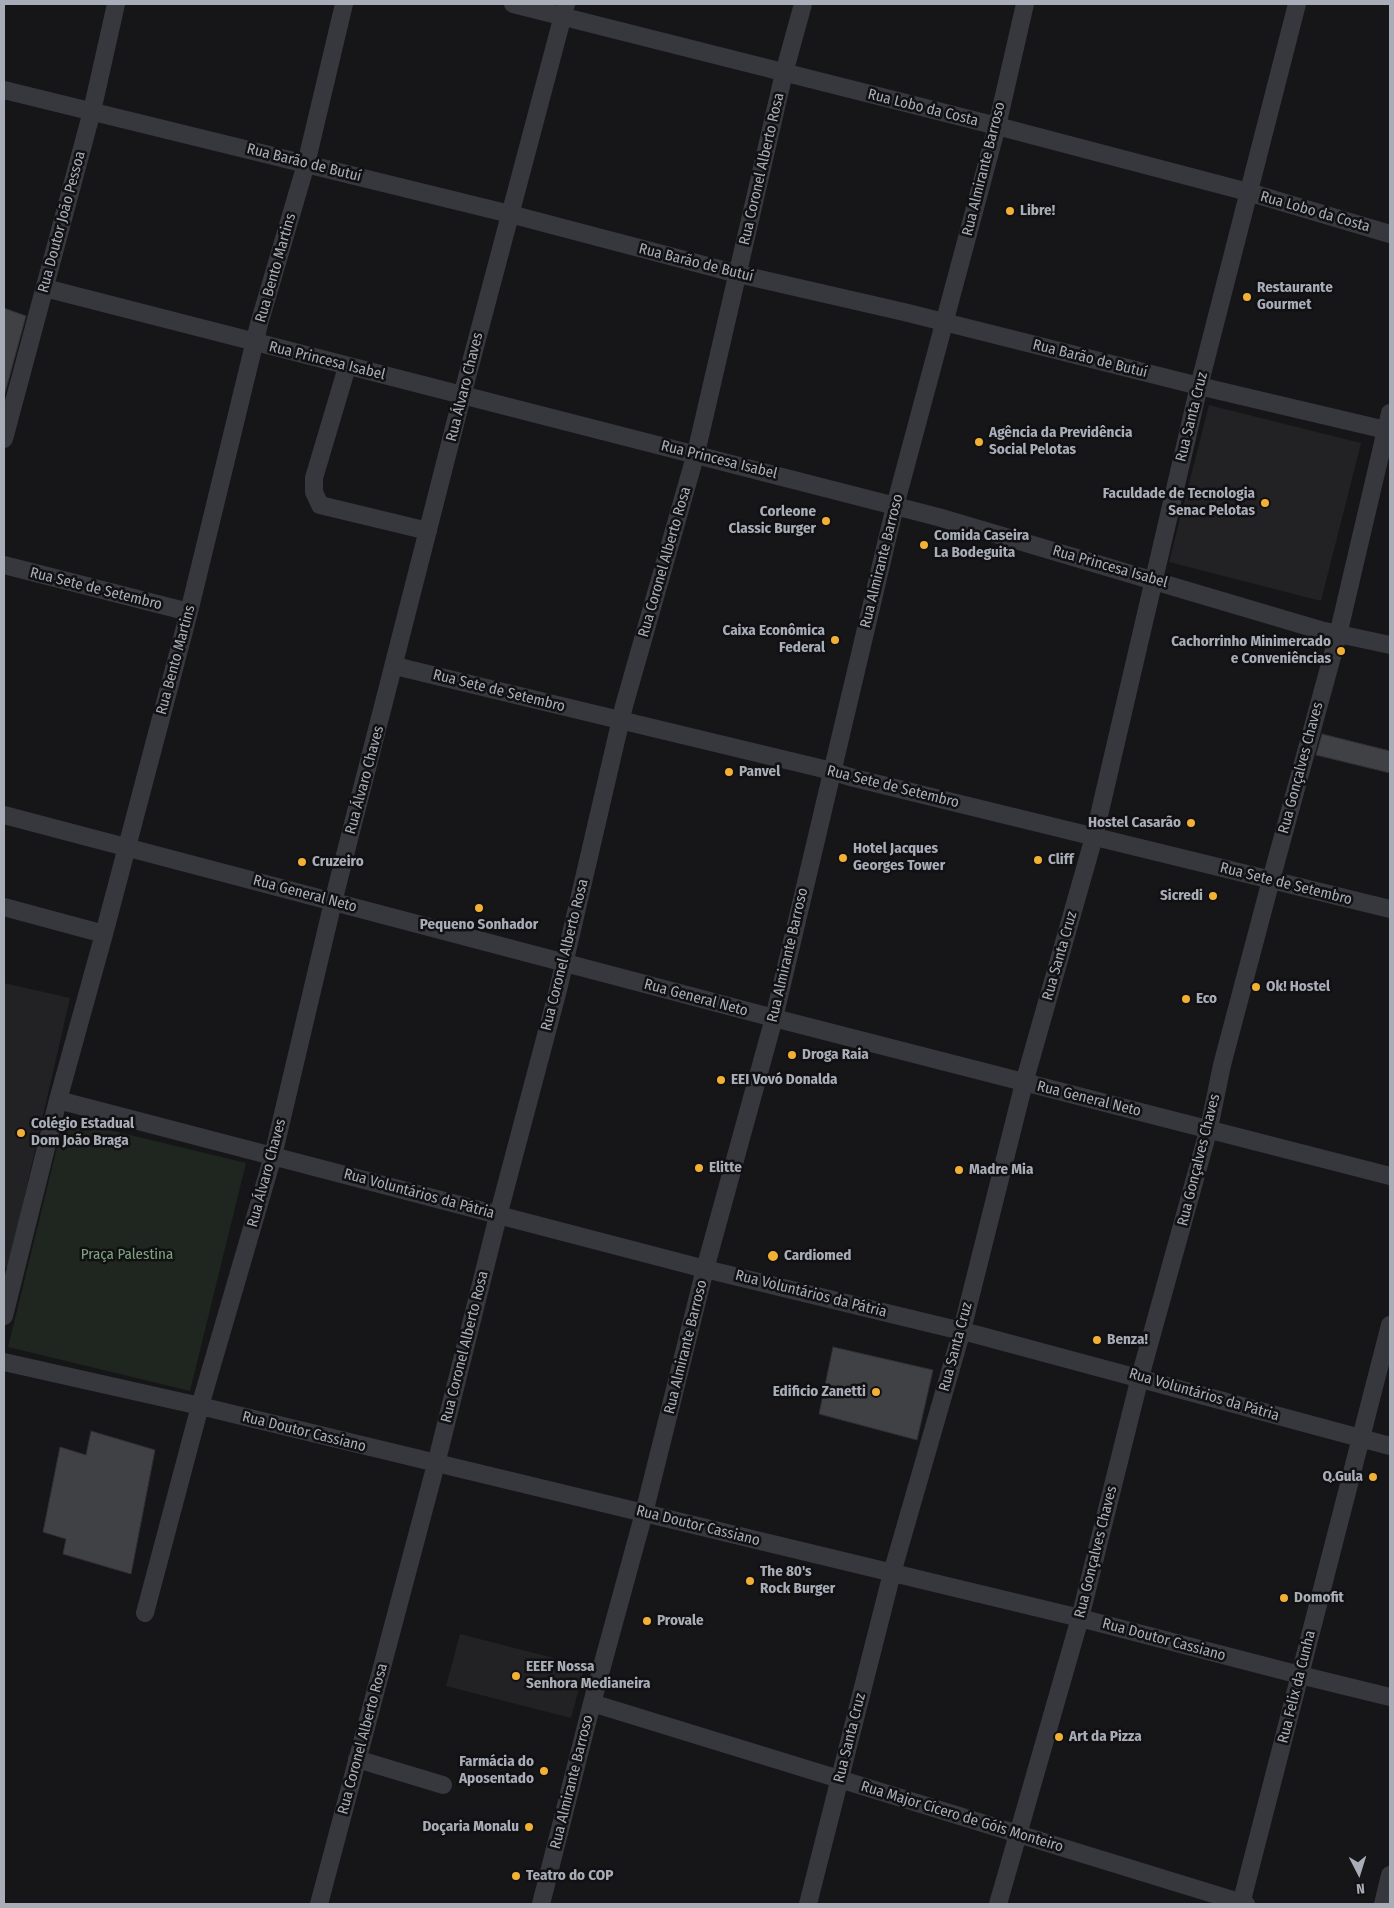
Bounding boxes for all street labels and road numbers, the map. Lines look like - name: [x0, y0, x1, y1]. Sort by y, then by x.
- street label: Rua Lobo da Costa: [866, 86, 980, 130]
- street label: Rua Coronel Alberto Rosa: [736, 91, 788, 247]
- street label: Rua Almirante Barroso: [959, 100, 1009, 238]
- street label: Rua Barão de Butuí: [245, 140, 363, 186]
- street label: Rua Doutor João Pessoa: [34, 149, 90, 295]
- street label: Rua Lobo da Costa: [1258, 188, 1372, 236]
- street label: Rua Bento Martins: [252, 211, 300, 325]
- street label: Rua Barão de Butuí: [637, 240, 755, 286]
- street label: Rua Álvaro Chaves: [443, 331, 487, 443]
- street label: Rua Barão de Butuí: [1031, 336, 1149, 382]
- street label: Rua Princesa Isabel: [267, 338, 387, 384]
- street label: Rua Santa Cruz: [1172, 370, 1212, 464]
- street label: Rua Princesa Isabel: [659, 437, 779, 483]
- street label: Rua Coronel Alberto Rosa: [635, 485, 695, 639]
- street label: Rua Almirante Barroso: [857, 492, 907, 630]
- street label: Rua Princesa Isabel: [1050, 542, 1170, 592]
- street label: Rua Sete de Setembro: [28, 564, 164, 614]
- street label: Rua Bento Martins: [153, 603, 199, 717]
- street label: Rua Sete de Setembro: [431, 666, 567, 716]
- street label: Rua Gonçalves Chaves: [1275, 700, 1327, 836]
- street label: Rua Álvaro Chaves: [342, 724, 388, 836]
- street label: Rua Sete de Setembro: [825, 762, 961, 812]
- street label: Rua Sete de Setembro: [1218, 859, 1354, 909]
- street label: Rua General Neto: [251, 871, 359, 917]
- street label: Rua Coronel Alberto Rosa: [537, 877, 593, 1033]
- street label: Rua Almirante Barroso: [764, 886, 812, 1024]
- street label: Rua Santa Cruz: [1039, 909, 1081, 1003]
- street label: Rua General Neto: [642, 975, 750, 1021]
- street label: Rua General Neto: [1035, 1077, 1143, 1121]
- street label: Rua Gonçalves Chaves: [1174, 1092, 1224, 1228]
- street label: Rua Álvaro Chaves: [244, 1117, 290, 1229]
- street label: Rua Voluntários da Pátria: [342, 1165, 496, 1223]
- street label: Rua Voluntários da Pátria: [733, 1266, 889, 1322]
- street label: Rua Coronel Alberto Rosa: [437, 1269, 493, 1425]
- street label: Rua Almirante Barroso: [661, 1278, 711, 1416]
- street label: Rua Santa Cruz: [935, 1300, 977, 1394]
- street label: Rua Voluntários da Pátria: [1127, 1365, 1281, 1425]
- street label: Rua Doutor Cassiano: [240, 1408, 368, 1456]
- street label: Rua Gonçalves Chaves: [1071, 1484, 1121, 1620]
- street label: Rua Doutor Cassiano: [634, 1502, 762, 1550]
- street label: Rua Doutor Cassiano: [1100, 1615, 1228, 1665]
- street label: Rua Felix da Cunha: [1274, 1629, 1320, 1745]
- street label: Rua Coronel Alberto Rosa: [334, 1661, 392, 1817]
- street label: Rua Santa Cruz: [830, 1691, 870, 1785]
- street label: Rua Almirante Barroso: [547, 1713, 597, 1851]
- street label: Rua Major Cícero de Góis Monteiro: [859, 1778, 1065, 1856]

